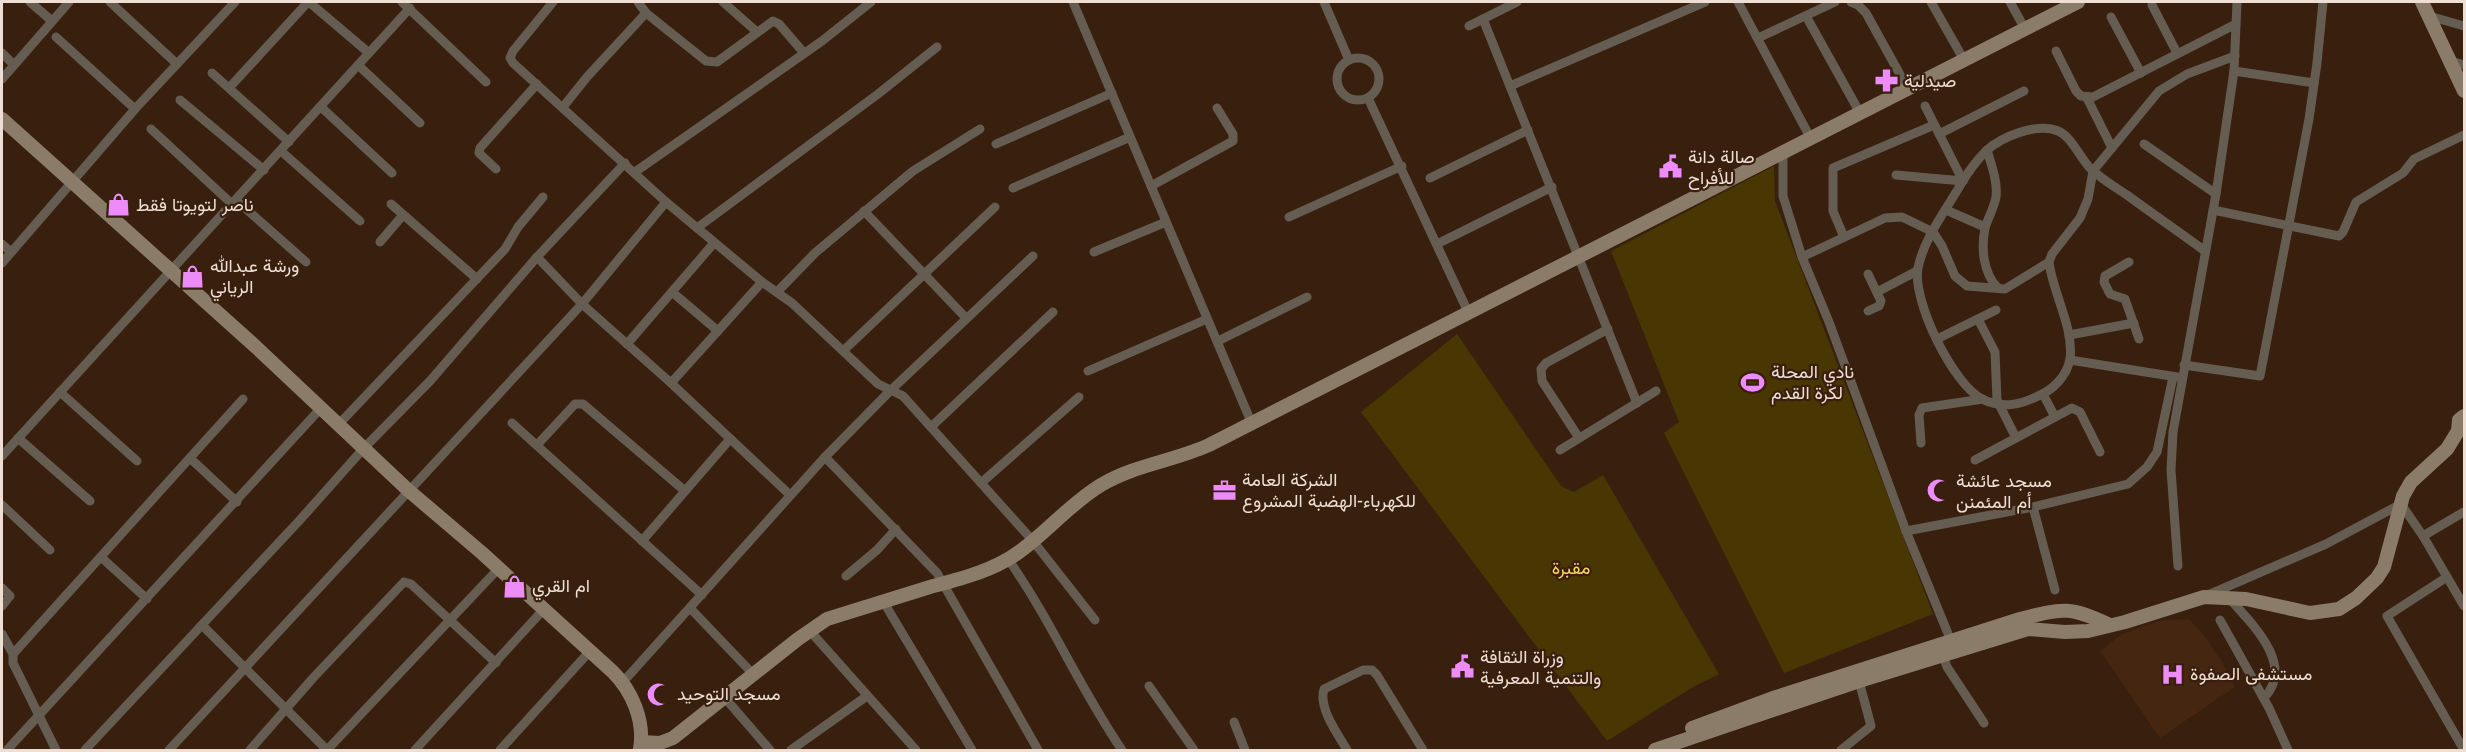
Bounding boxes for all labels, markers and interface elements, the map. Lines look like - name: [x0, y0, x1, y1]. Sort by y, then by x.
- pharmacy icon: صيدلية: [1873, 68, 1899, 94]
- place label: صيدلية: [1904, 71, 1956, 91]
- place label: صالة دانة للأفراح: [1688, 147, 1755, 190]
- public building icon: صالة دانة للأفراح: [1657, 154, 1683, 180]
- shop icon: ناصر لتويوتا فقط: [105, 192, 131, 218]
- place label: ناصر لتويوتا فقط: [136, 195, 254, 216]
- place label: ورشة عبدالله الرياني: [210, 255, 299, 302]
- shop icon: ورشة عبدالله الرياني: [179, 263, 205, 289]
- place label: نادي المحلة لكرة القدم: [1771, 362, 1854, 405]
- sports icon: نادي المحلة لكرة القدم: [1740, 369, 1766, 395]
- place label: الشركة العامة للكهرباء-الهضبة المشروع: [1242, 470, 1416, 513]
- place label: مسجد عائشة أم المئمنن: [1956, 471, 2052, 514]
- office icon: الشركة العامة للكهرباء-الهضبة المشروع: [1211, 477, 1237, 503]
- mosque icon: مسجد عائشة أم المئمنن: [1925, 478, 1951, 504]
- park label: مقبرة: [1552, 558, 1590, 579]
- shop icon: ام القري: [501, 573, 527, 599]
- place label: ام القري: [532, 576, 590, 601]
- place label: وزراة الثقافة والتنمية المعرفية: [1480, 647, 1601, 689]
- public building icon: وزراة الثقافة والتنمية المعرفية: [1449, 654, 1475, 680]
- hospital icon: مستشفى الصفوة: [2159, 661, 2185, 687]
- place label: مستشفى الصفوة: [2190, 664, 2312, 685]
- mosque icon: مسجد التوحيد: [646, 681, 672, 707]
- place label: مسجد التوحيد: [677, 684, 781, 705]

